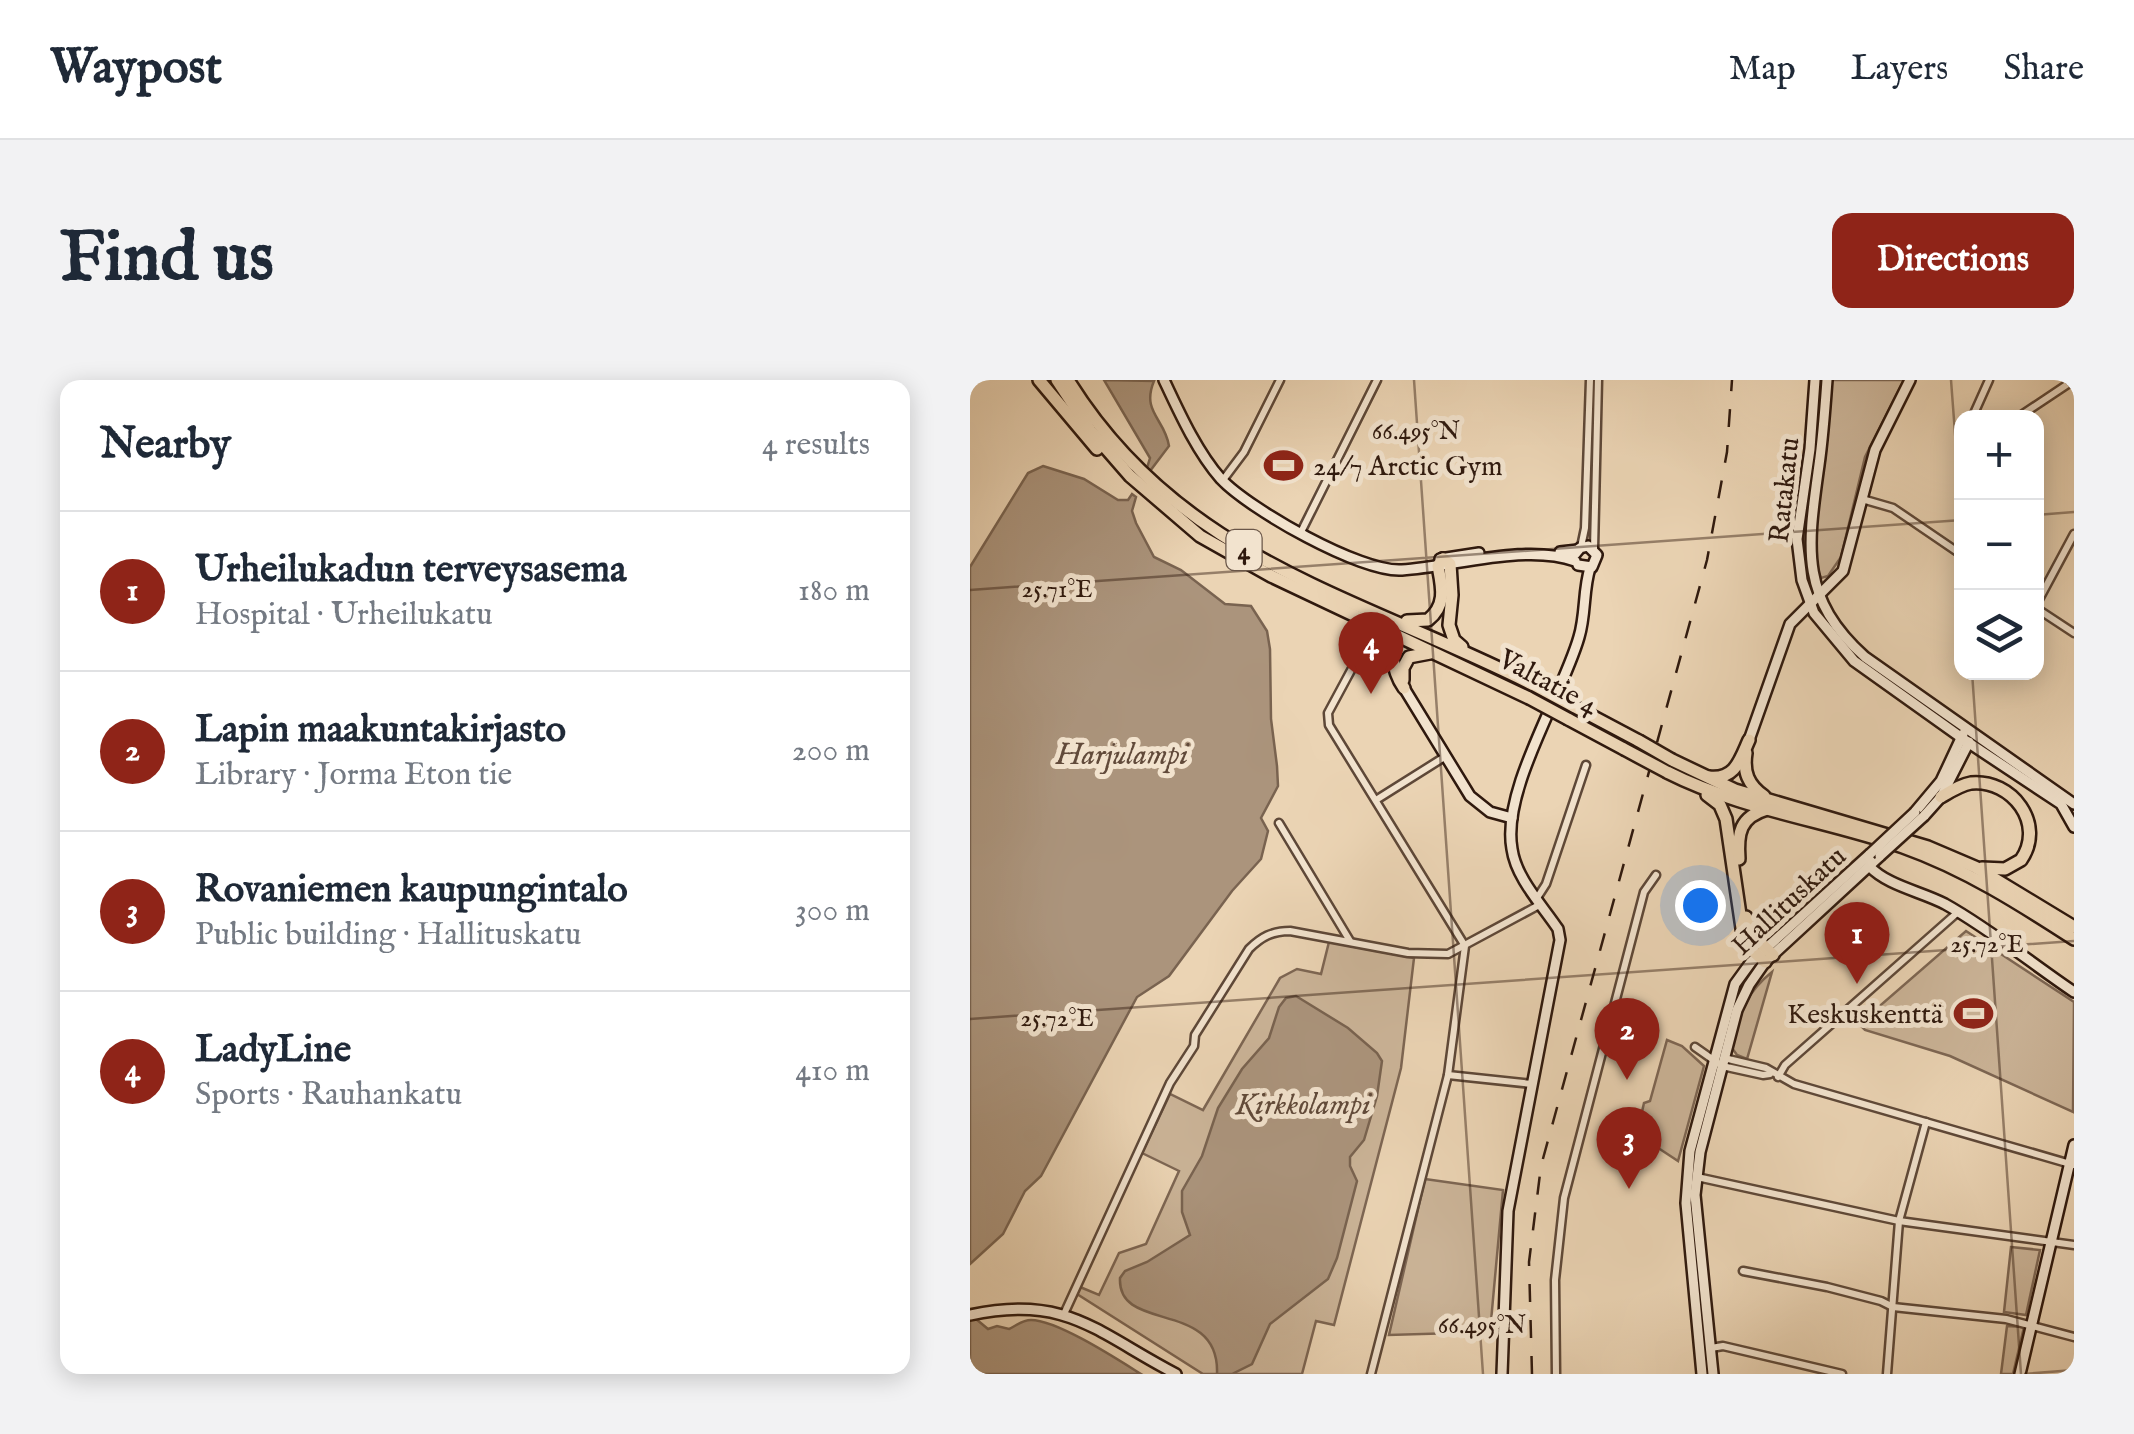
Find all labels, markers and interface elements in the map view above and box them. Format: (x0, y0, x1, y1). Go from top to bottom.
text: Waypost (50, 39, 222, 99)
text: Map (1729, 47, 1796, 92)
text: Layers (1851, 47, 1948, 92)
text: Share (2003, 47, 2084, 92)
button: Directions (1832, 213, 2074, 308)
text: Find us (60, 216, 274, 304)
map controls (1954, 410, 2044, 680)
button: + (1954, 410, 2044, 500)
text: 66.495°N (1372, 416, 1460, 448)
text: Nearby (100, 419, 231, 472)
text: 4 results (762, 425, 870, 466)
street label: Ratakatu (1763, 436, 1808, 545)
sports icon: 24/7 Arctic Gym (1262, 444, 1304, 486)
place label: 24/7 Arctic Gym (1313, 450, 1503, 485)
button: − (1954, 500, 2044, 590)
road number: 4 (1226, 530, 1262, 570)
text: Urheilukadun terveysasema (195, 547, 627, 595)
text: 1 (127, 571, 138, 612)
text: 180 m (798, 571, 870, 612)
text: 25.71°E (1021, 574, 1093, 606)
button: layers (1954, 590, 2044, 680)
text: Hospital · Urheilukatu (195, 595, 493, 636)
pin: 4 (1338, 612, 1404, 694)
street label: Valtatie 4 (1491, 642, 1604, 724)
text: Lapin maakuntakirjasto (195, 707, 566, 755)
text: 2 (125, 731, 140, 772)
text: 200 m (792, 731, 870, 772)
water label: Harjulampi (1055, 737, 1190, 775)
text: Library · Jorma Eton tie (195, 755, 512, 796)
street label: Hallituskatu (1725, 840, 1854, 964)
text: Rovaniemen kaupungintalo (195, 867, 628, 915)
your location (1675, 880, 1726, 931)
text: 3 (127, 891, 138, 932)
text: 300 m (795, 891, 870, 932)
pin: 1 (1824, 902, 1890, 984)
text: Public building · Hallituskatu (195, 915, 581, 956)
text: 25.72°E (1950, 929, 2024, 961)
sports icon: Keskuskenttä (1952, 992, 1994, 1034)
pin: 2 (1594, 998, 1660, 1080)
place label: Keskuskenttä (1787, 998, 1944, 1033)
text: 25.72°E (1020, 1003, 1094, 1035)
text: LadyLine (195, 1027, 351, 1075)
text: 4 (125, 1051, 140, 1092)
text: 410 m (795, 1051, 870, 1092)
text: Sports · Rauhankatu (195, 1075, 462, 1116)
water label: Kirkkolampi (1234, 1087, 1373, 1125)
pin: 3 (1596, 1106, 1662, 1189)
text: 66.495°N (1438, 1310, 1526, 1342)

